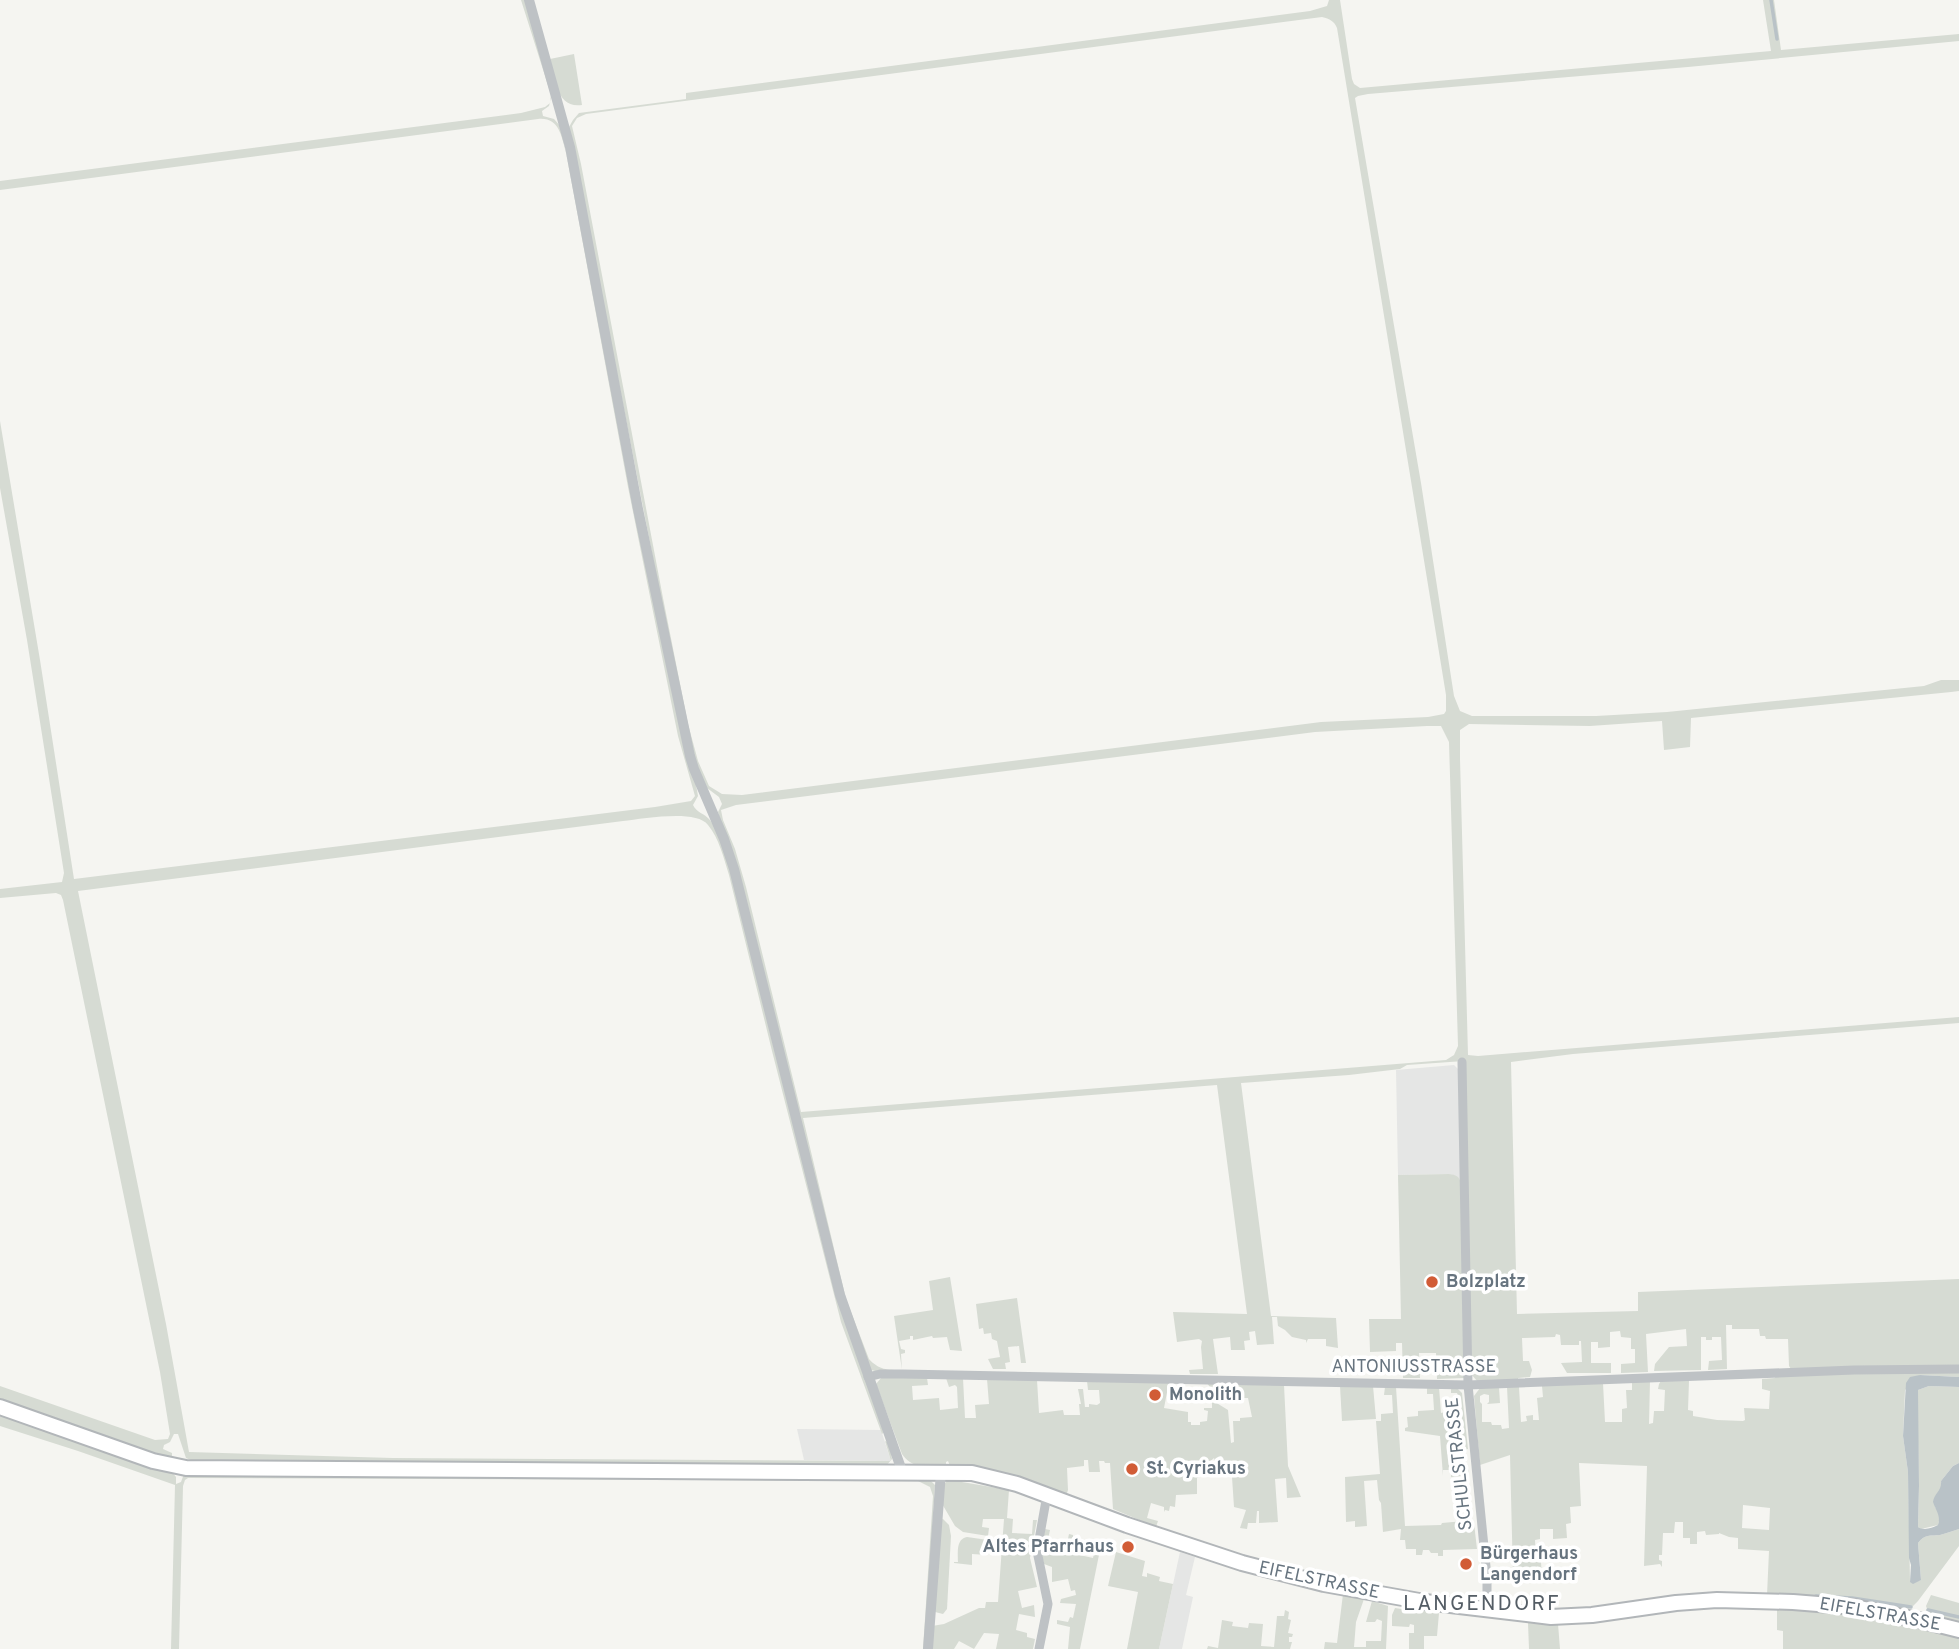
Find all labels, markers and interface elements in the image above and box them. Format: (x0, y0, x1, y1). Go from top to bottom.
place label: Bolzplatz (1446, 1271, 1526, 1294)
marker: Bolzplatz (1424, 1274, 1440, 1290)
street label: ANTONIUSSTRASSE (1332, 1356, 1496, 1379)
place label: Monolith (1169, 1384, 1242, 1407)
marker: Monolith (1147, 1387, 1163, 1403)
street label: SCHULSTRASSE (1442, 1396, 1478, 1532)
place label: St. Cyriakus (1146, 1458, 1246, 1481)
marker: St. Cyriakus (1124, 1461, 1140, 1477)
place label: Altes Pfarrhaus (983, 1536, 1114, 1559)
marker: Altes Pfarrhaus (1120, 1539, 1136, 1555)
place label: Bürgerhaus Langendorf (1480, 1543, 1578, 1587)
marker: Bürgerhaus Langendorf (1458, 1556, 1474, 1572)
street label: EIFELSTRASSE (1256, 1557, 1382, 1605)
district label: LANGENDORF (1403, 1591, 1561, 1618)
street label: EIFELSTRASSE (1817, 1593, 1943, 1637)

